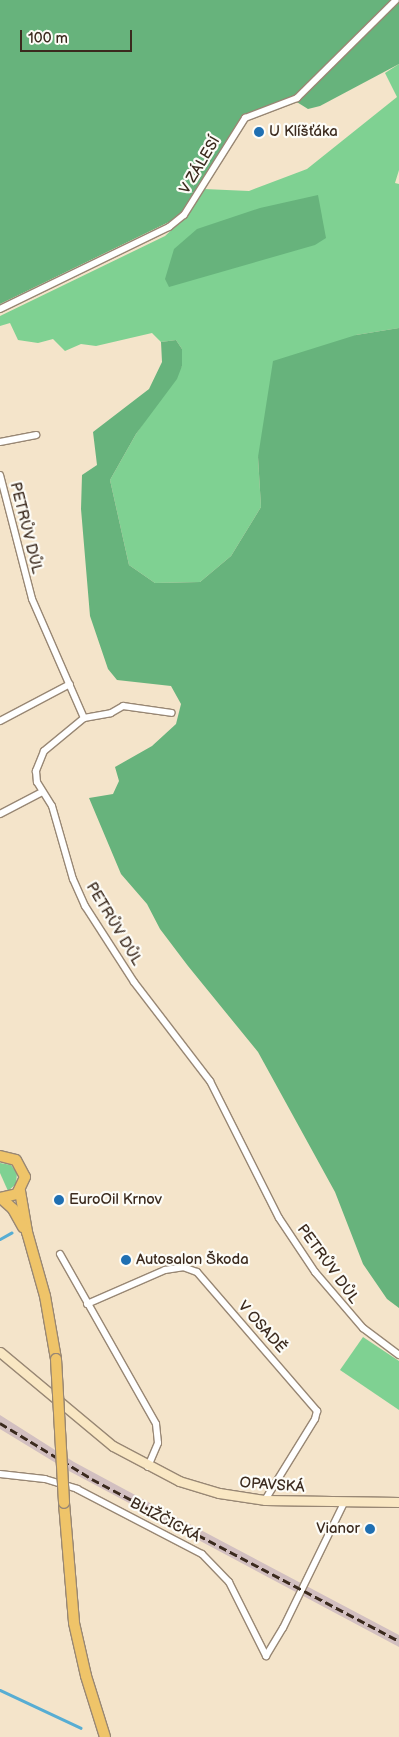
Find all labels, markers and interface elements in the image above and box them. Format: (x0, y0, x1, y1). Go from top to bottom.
scale bar (22, 20, 135, 52)
text: 100 m (28, 29, 68, 48)
place label: U Klíšťáka (269, 123, 338, 141)
marker: U Klíšťáka (253, 126, 265, 138)
street label: V ZÁLESÍ (176, 133, 224, 197)
street label: PETRŮV DŮL (6, 480, 46, 576)
street label: PETRŮV DŮL (82, 879, 146, 969)
place label: EuroOil Krnov (69, 1191, 162, 1209)
marker: EuroOil Krnov (53, 1194, 65, 1206)
street label: PETRŮV DŮL (293, 1221, 363, 1307)
place label: Autosalon Škoda (136, 1251, 249, 1269)
marker: Autosalon Škoda (120, 1254, 132, 1266)
street label: V OSADĚ (234, 1297, 290, 1357)
street label: OPAVSKÁ (239, 1474, 305, 1496)
street label: BLIŽČICKÁ (127, 1494, 203, 1546)
place label: Vianor (316, 1520, 360, 1538)
marker: Vianor (364, 1523, 376, 1535)

